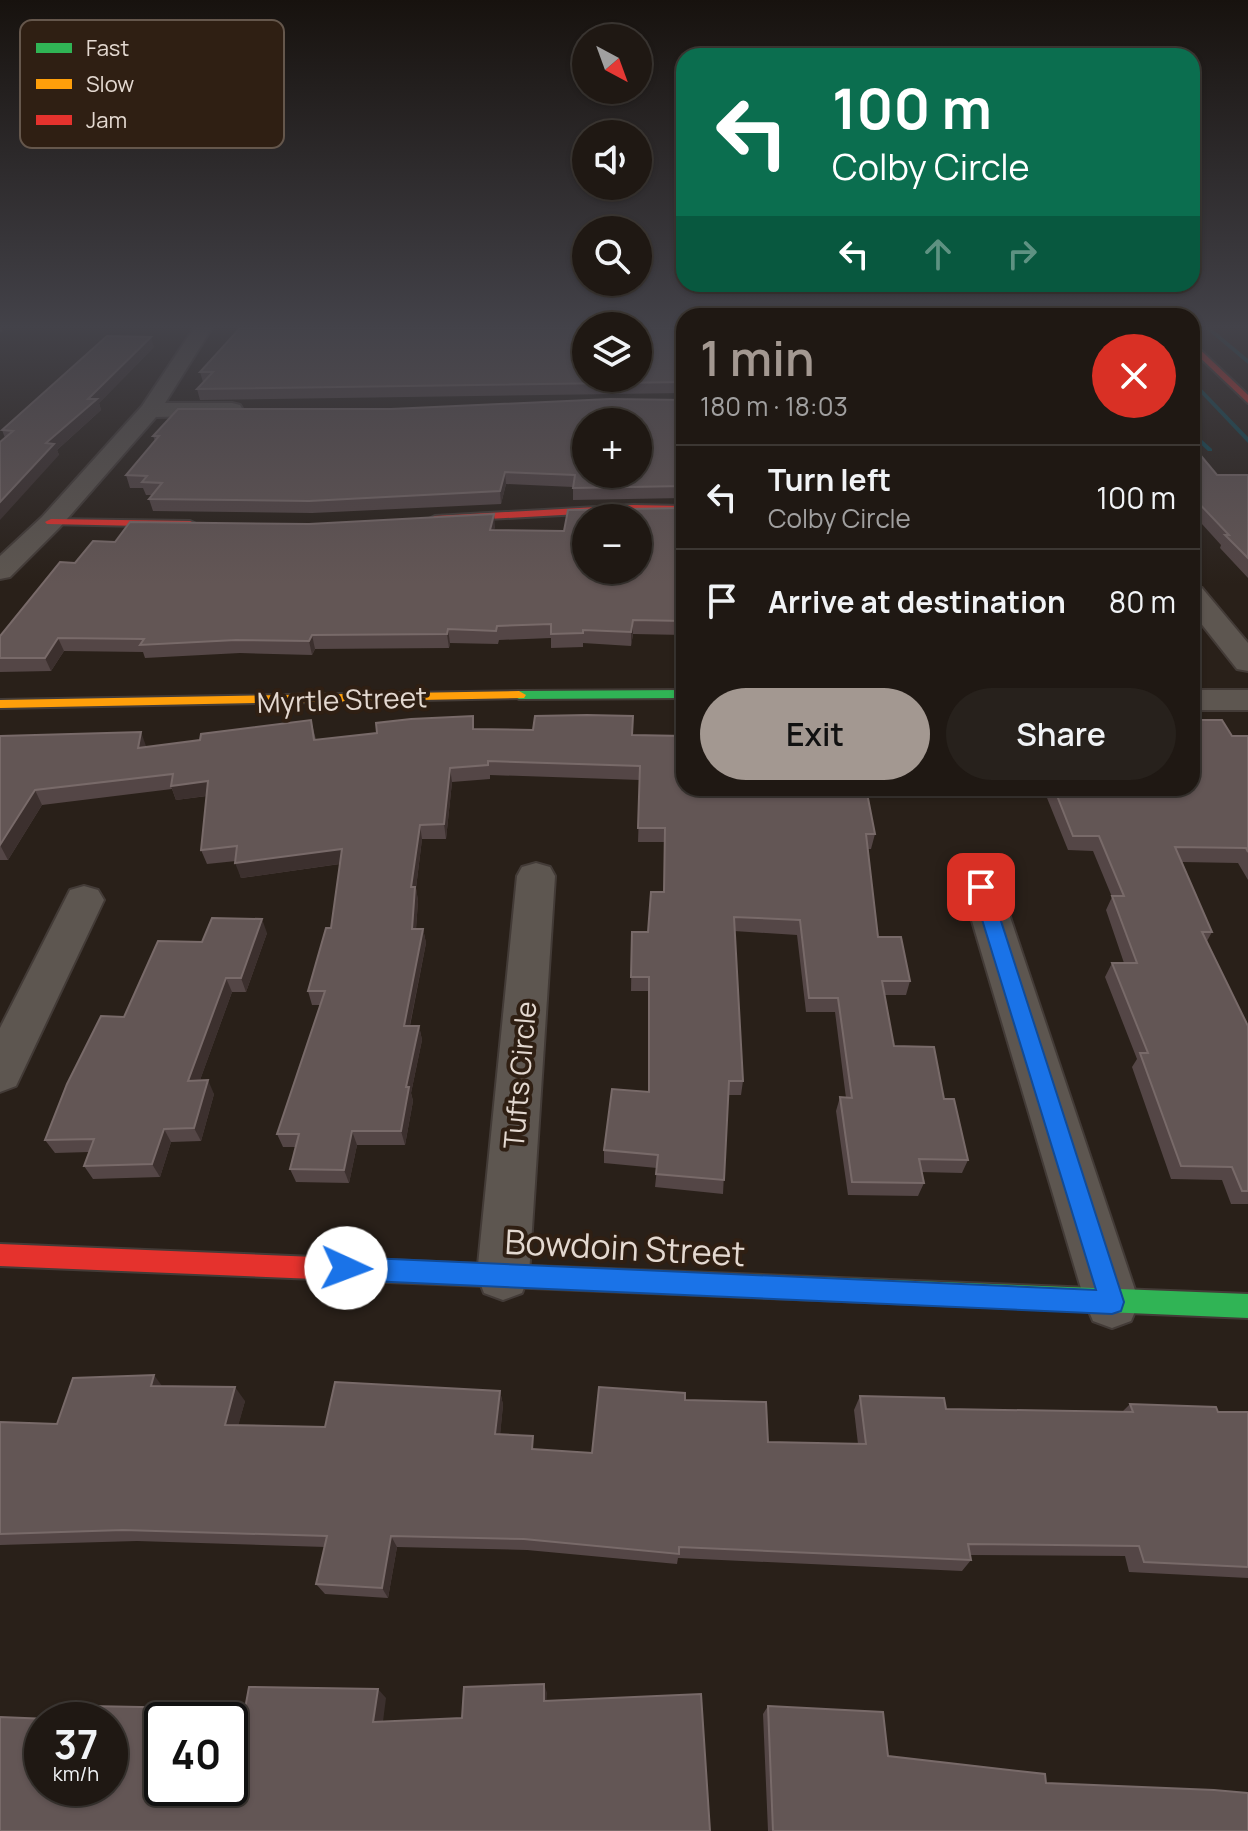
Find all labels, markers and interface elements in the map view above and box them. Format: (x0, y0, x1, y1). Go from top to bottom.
legend (20, 20, 284, 148)
north arrow (572, 24, 652, 104)
map controls (572, 24, 652, 584)
text: Fast (86, 33, 129, 63)
text: Slow (86, 69, 134, 99)
text: 100 m (832, 69, 992, 146)
icon: left (700, 80, 804, 184)
text: Jam (86, 105, 127, 135)
button: sound (572, 120, 652, 200)
text: Colby Circle (832, 142, 1030, 191)
button: search (572, 216, 652, 296)
icon: left (832, 232, 876, 276)
icon: ahead (916, 232, 960, 276)
icon: right (1000, 232, 1044, 276)
button: layers (572, 312, 652, 392)
text: 1 min (700, 325, 814, 390)
button: close (1092, 334, 1176, 418)
text: 180 m · 18:03 (700, 388, 848, 424)
button: + (572, 408, 652, 488)
text: Turn left (768, 459, 891, 500)
icon: left (700, 475, 744, 519)
text: 100 m (1096, 477, 1176, 518)
text: Colby Circle (768, 500, 911, 536)
button: − (572, 504, 652, 584)
icon: arrive (700, 579, 744, 623)
text: Arrive at destination (768, 581, 1066, 622)
text: 80 m (1109, 581, 1176, 622)
street label: Myrtle Street (256, 677, 428, 721)
button: Exit (700, 688, 930, 780)
button: Share (946, 688, 1176, 780)
pin (947, 853, 1015, 921)
icon: arrive (959, 865, 1003, 909)
street label: Tufts Circle (494, 1000, 544, 1150)
street label: Bowdoin Street (504, 1218, 746, 1276)
position arrow (304, 1226, 388, 1310)
speed limit sign: 40 (144, 1702, 248, 1806)
text: 37 (54, 1716, 98, 1771)
text: km/h (53, 1760, 99, 1787)

